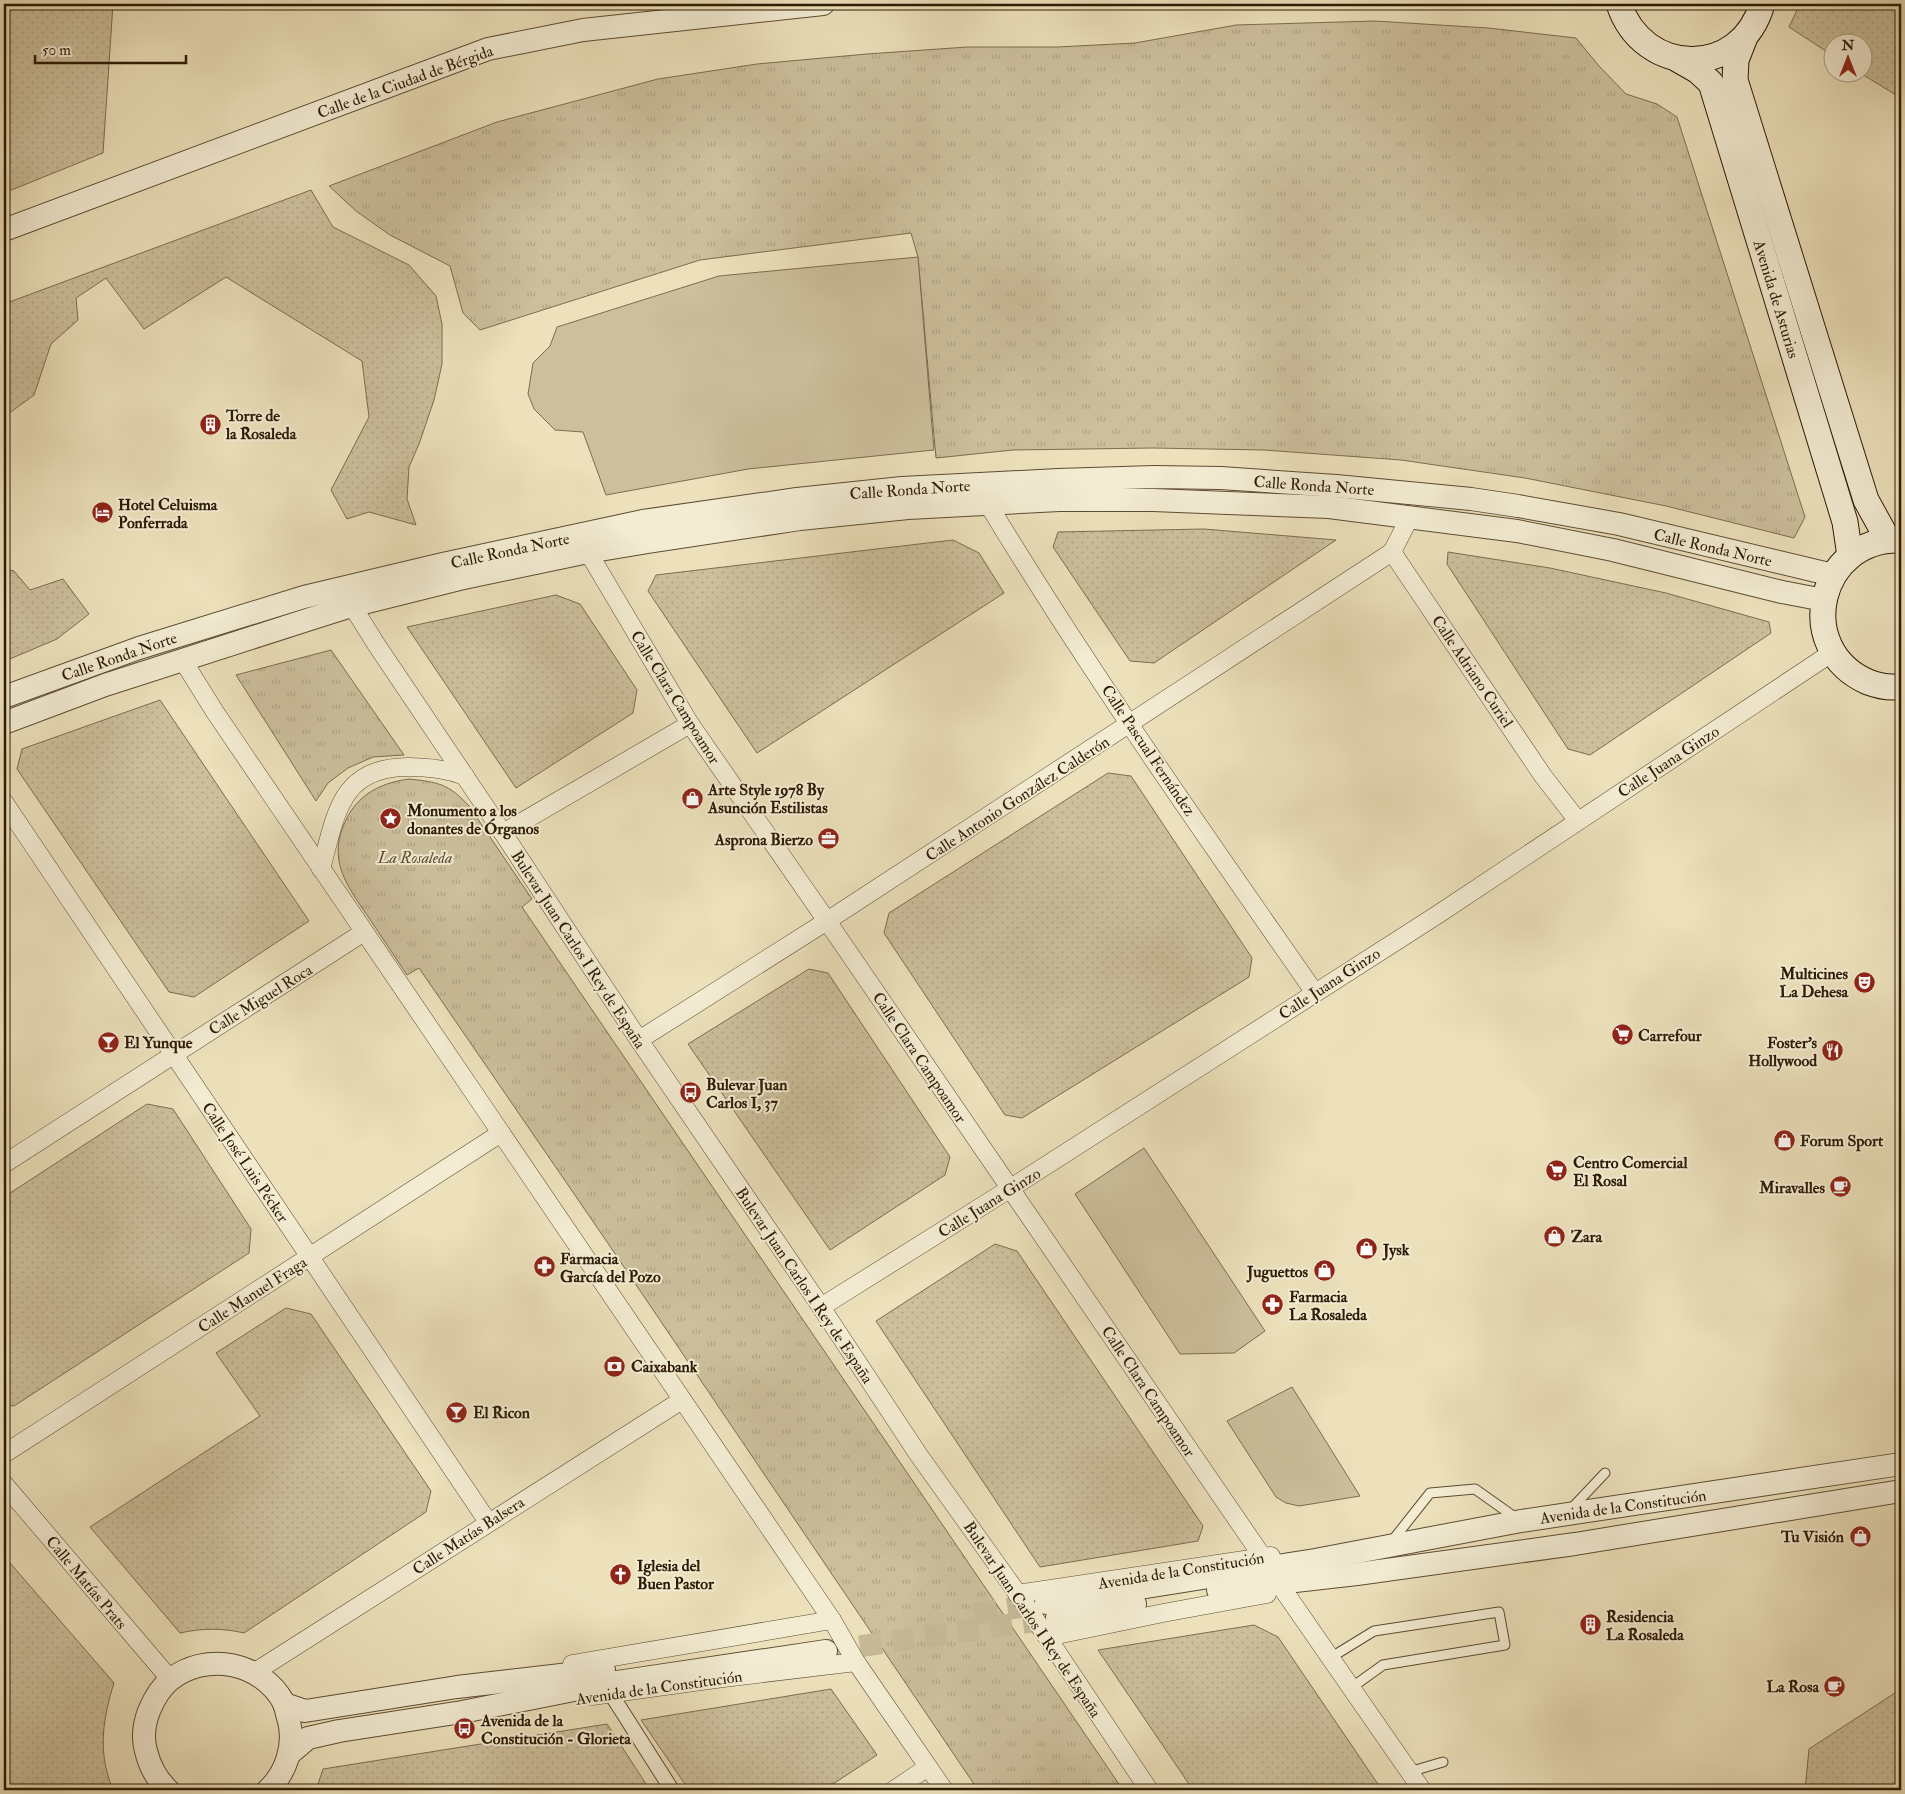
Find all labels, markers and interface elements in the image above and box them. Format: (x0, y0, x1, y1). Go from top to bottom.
scale bar (35, 32, 186, 64)
north arrow (1822, 32, 1872, 82)
text: N (1841, 37, 1855, 54)
text: 50 m (42, 41, 71, 60)
street label: Calle de la Ciudad de Bérgida (315, 41, 496, 123)
street label: Avenida de Asturias (1748, 237, 1804, 361)
place label: Torre de la Rosaleda (225, 406, 297, 444)
building icon: Torre de la Rosaleda (198, 412, 222, 436)
street label: Calle Ronda Norte (1253, 472, 1375, 500)
street label: Calle Ronda Norte (849, 476, 971, 504)
place label: Hotel Celuisma Ponferrada (118, 495, 218, 533)
hotel icon: Hotel Celuisma Ponferrada (90, 501, 114, 525)
street label: Calle Ronda Norte (1652, 525, 1774, 571)
street label: Calle Ronda Norte (449, 529, 572, 573)
street label: Calle Adriano Curiel (1427, 612, 1517, 732)
street label: Calle Clara Campoamor (625, 627, 724, 769)
street label: Calle Ronda Norte (59, 628, 180, 686)
street label: Calle Pascual Fernández (1097, 681, 1200, 820)
street label: Calle Juana Ginzo (1614, 721, 1724, 803)
street label: Calle Antonio González Calderón (922, 732, 1113, 866)
place label: Arte Style 1978 By Asunción Estilistas (707, 780, 828, 818)
shop icon: Arte Style 1978 By Asunción Estilistas (680, 786, 704, 810)
place label: Monumento a los donantes de Órganos (406, 801, 540, 840)
place icon: Monumento a los donantes de Órganos (379, 807, 403, 831)
office icon: Asprona Bierzo (817, 827, 841, 851)
place label: Asprona Bierzo (714, 830, 813, 851)
street label: Bulevar Juan Carlos I Rey de España (506, 847, 650, 1053)
park label: La Rosaleda (377, 848, 452, 868)
street label: Calle Juana Ginzo (1275, 943, 1385, 1025)
street label: Calle Miguel Roca (205, 960, 316, 1040)
place label: Multicines La Dehesa (1779, 964, 1849, 1002)
theatre icon: Multicines La Dehesa (1852, 970, 1876, 994)
street label: Calle Clara Campoamor (867, 988, 970, 1127)
supermarket icon: Carrefour (1610, 1023, 1634, 1047)
place label: Carrefour (1638, 1026, 1703, 1046)
bar icon: El Yunque (96, 1030, 120, 1054)
place label: El Yunque (124, 1033, 193, 1054)
place label: Foster's Hollywood (1748, 1033, 1818, 1072)
restaurant icon: Foster's Hollywood (1821, 1039, 1845, 1063)
place label: Bulevar Juan Carlos I, 37 (706, 1075, 788, 1113)
bus stop icon: Bulevar Juan Carlos I, 37 (678, 1081, 702, 1105)
street label: Calle José Luis Pécker (197, 1099, 293, 1227)
shop icon: Forum Sport (1772, 1128, 1796, 1152)
place label: Forum Sport (1800, 1131, 1884, 1152)
place label: Centro Comercial El Rosal (1573, 1153, 1688, 1191)
supermarket icon: Centro Comercial El Rosal (1545, 1159, 1569, 1183)
street label: Calle Juana Ginzo (935, 1163, 1045, 1243)
cafe icon: Miravalles (1829, 1175, 1853, 1199)
place label: Miravalles (1758, 1178, 1826, 1198)
street label: Bulevar Juan Carlos I Rey de España (730, 1184, 878, 1388)
shop icon: Zara (1543, 1224, 1567, 1248)
place label: Zara (1571, 1227, 1603, 1247)
shop icon: Jysk (1355, 1237, 1379, 1261)
place label: Jysk (1382, 1240, 1410, 1261)
place label: Farmacia García del Pozo (560, 1249, 661, 1287)
street label: Calle Manuel Fraga (194, 1252, 311, 1337)
pharmacy icon: Farmacia García del Pozo (532, 1255, 556, 1279)
shop icon: Juguettos (1312, 1259, 1336, 1283)
place label: Juguettos (1246, 1262, 1309, 1283)
place label: Farmacia La Rosaleda (1289, 1287, 1367, 1325)
pharmacy icon: Farmacia La Rosaleda (1261, 1293, 1285, 1317)
street label: Calle Clara Campoamor (1096, 1322, 1199, 1461)
bank icon: Caixabank (603, 1354, 627, 1378)
place label: Caixabank (631, 1357, 698, 1377)
bar icon: El Ricon (445, 1400, 469, 1424)
place label: El Ricon (473, 1403, 531, 1423)
street label: Avenida de la Constitución (1538, 1485, 1708, 1529)
street label: Calle Matías Balsera (409, 1492, 528, 1579)
street label: Bulevar Juan Carlos I Rey de España (958, 1518, 1106, 1722)
shop icon: Tu Visión (1848, 1524, 1872, 1548)
place label: Tu Visión (1780, 1527, 1845, 1547)
street label: Calle Matías Prats (41, 1532, 131, 1633)
street label: Avenida de la Constitución (1096, 1548, 1266, 1594)
place label: Iglesia del Buen Pastor (637, 1556, 715, 1594)
church icon: Iglesia del Buen Pastor (609, 1562, 633, 1586)
place label: Residencia La Rosaleda (1606, 1607, 1684, 1645)
building icon: Residencia La Rosaleda (1578, 1613, 1602, 1637)
street label: Avenida de la Constitución (574, 1666, 744, 1710)
cafe icon: La Rosa (1823, 1674, 1847, 1698)
place label: La Rosa (1766, 1677, 1819, 1697)
place label: Avenida de la Constitución - Glorieta (480, 1711, 631, 1749)
bus stop icon: Avenida de la Constitución - Glorieta (453, 1717, 477, 1741)

